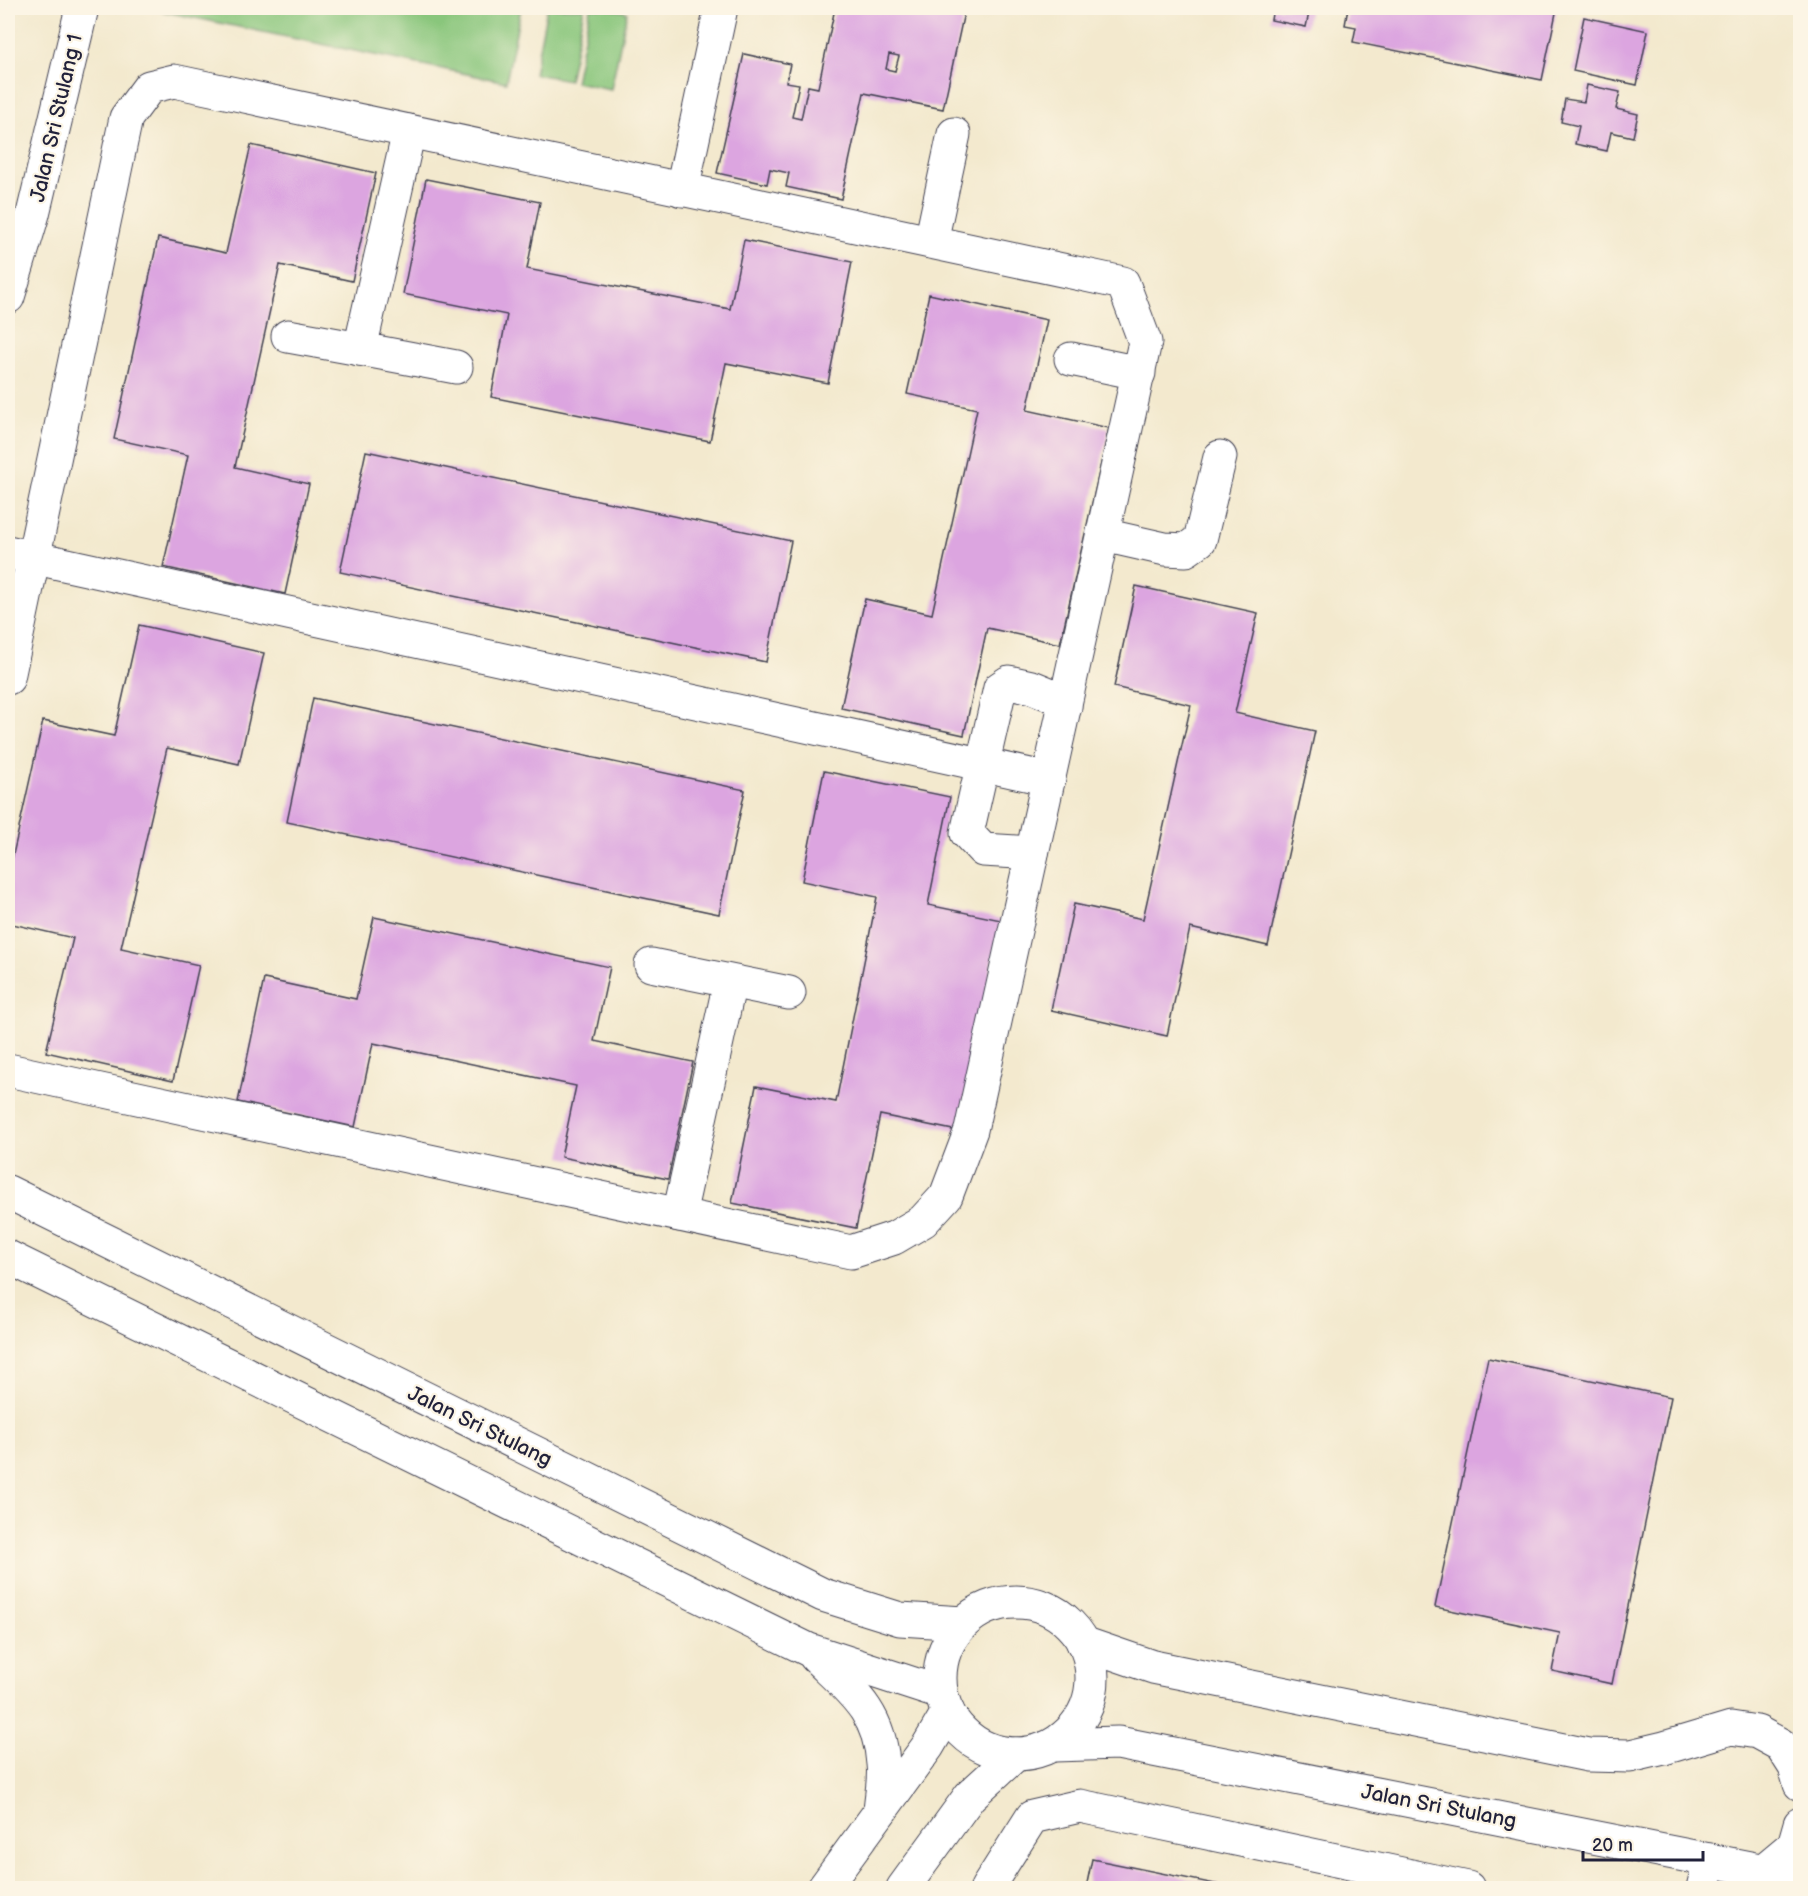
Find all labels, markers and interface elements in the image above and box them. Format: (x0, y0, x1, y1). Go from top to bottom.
street label: Jalan Sri Stulang 1 (25, 32, 88, 204)
street label: Jalan Sri Stulang (404, 1381, 556, 1472)
street label: Jalan Sri Stulang (1359, 1779, 1519, 1834)
scale bar (1583, 1824, 1703, 1862)
text: 20 m (1592, 1835, 1633, 1856)

